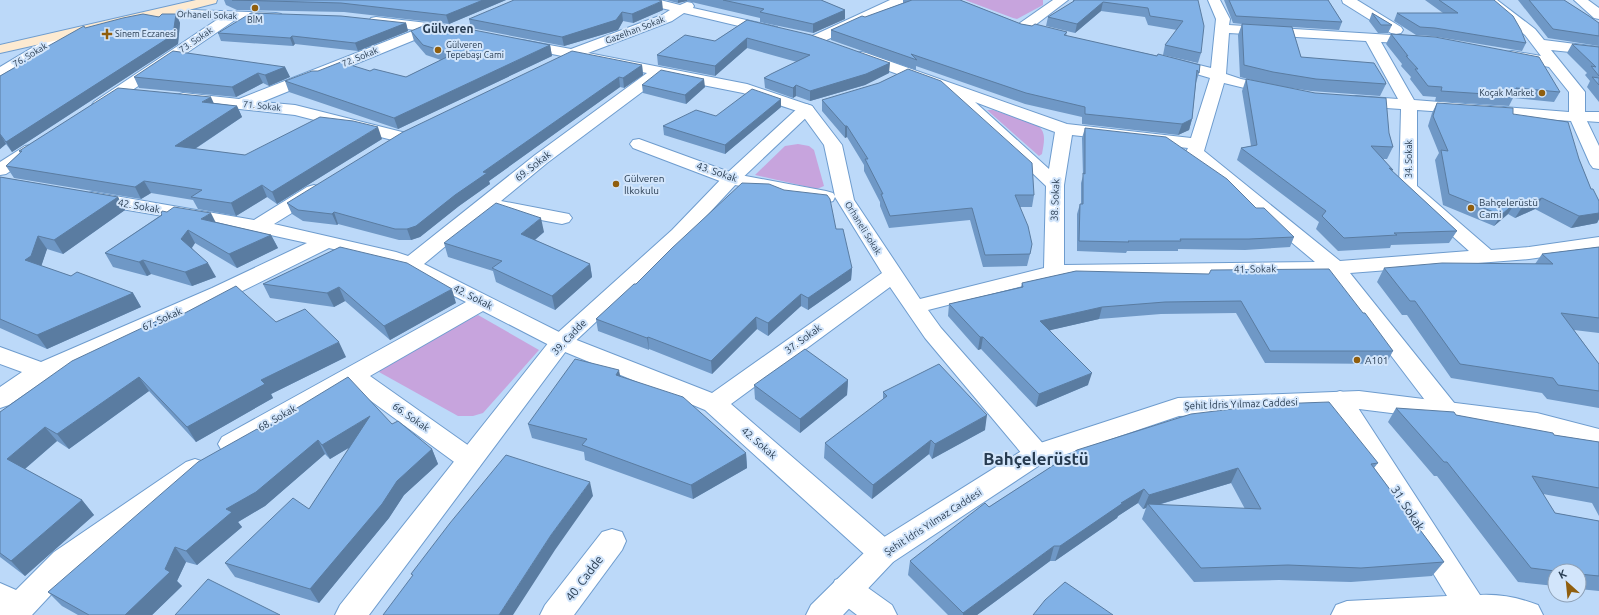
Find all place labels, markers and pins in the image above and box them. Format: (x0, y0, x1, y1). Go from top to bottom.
marker: BİM (250, 3, 260, 13)
place label: BİM (247, 15, 263, 25)
marker: Sinem Eczanesi (102, 29, 112, 39)
place label: Sinem Eczanesi (115, 29, 176, 39)
place label: Gülveren Tepebaşı Cami (446, 40, 504, 60)
marker: Gülveren Tepebaşı Cami (433, 45, 443, 55)
place label: Koçak Market (1479, 88, 1534, 98)
marker: Koçak Market (1537, 88, 1547, 98)
place label: Gülveren İlkokulu (624, 173, 664, 196)
marker: Gülveren İlkokulu (611, 179, 621, 189)
place label: Bahçelerüstü Cami (1479, 197, 1538, 220)
marker: Bahçelerüstü Cami (1466, 203, 1476, 213)
marker: A101 (1352, 355, 1362, 365)
place label: A101 (1365, 355, 1388, 366)

